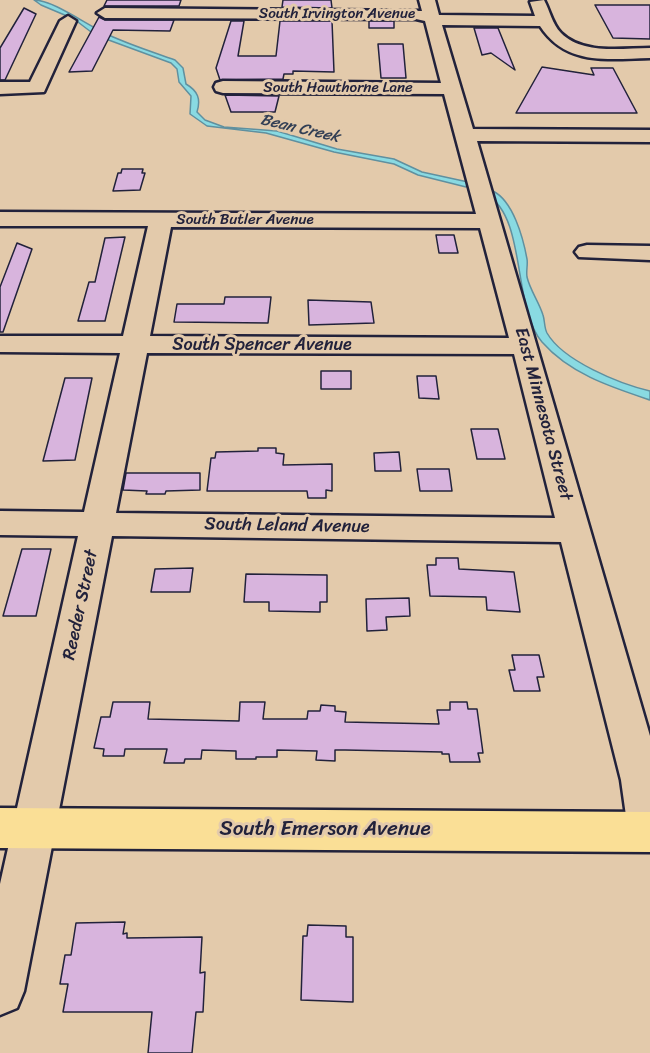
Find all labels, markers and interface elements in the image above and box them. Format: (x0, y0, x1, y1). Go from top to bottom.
street label: South Irvington Avenue (259, 5, 415, 23)
street label: South Hawthorne Lane (263, 79, 413, 97)
water label: Bean Creek (259, 111, 341, 147)
street label: South Butler Avenue (176, 211, 314, 229)
street label: East Minnesota Street (509, 325, 577, 503)
street label: South Spencer Avenue (172, 334, 352, 356)
street label: South Leland Avenue (204, 514, 370, 538)
street label: Reeder Street (59, 548, 103, 662)
street label: South Emerson Avenue (219, 817, 431, 843)

